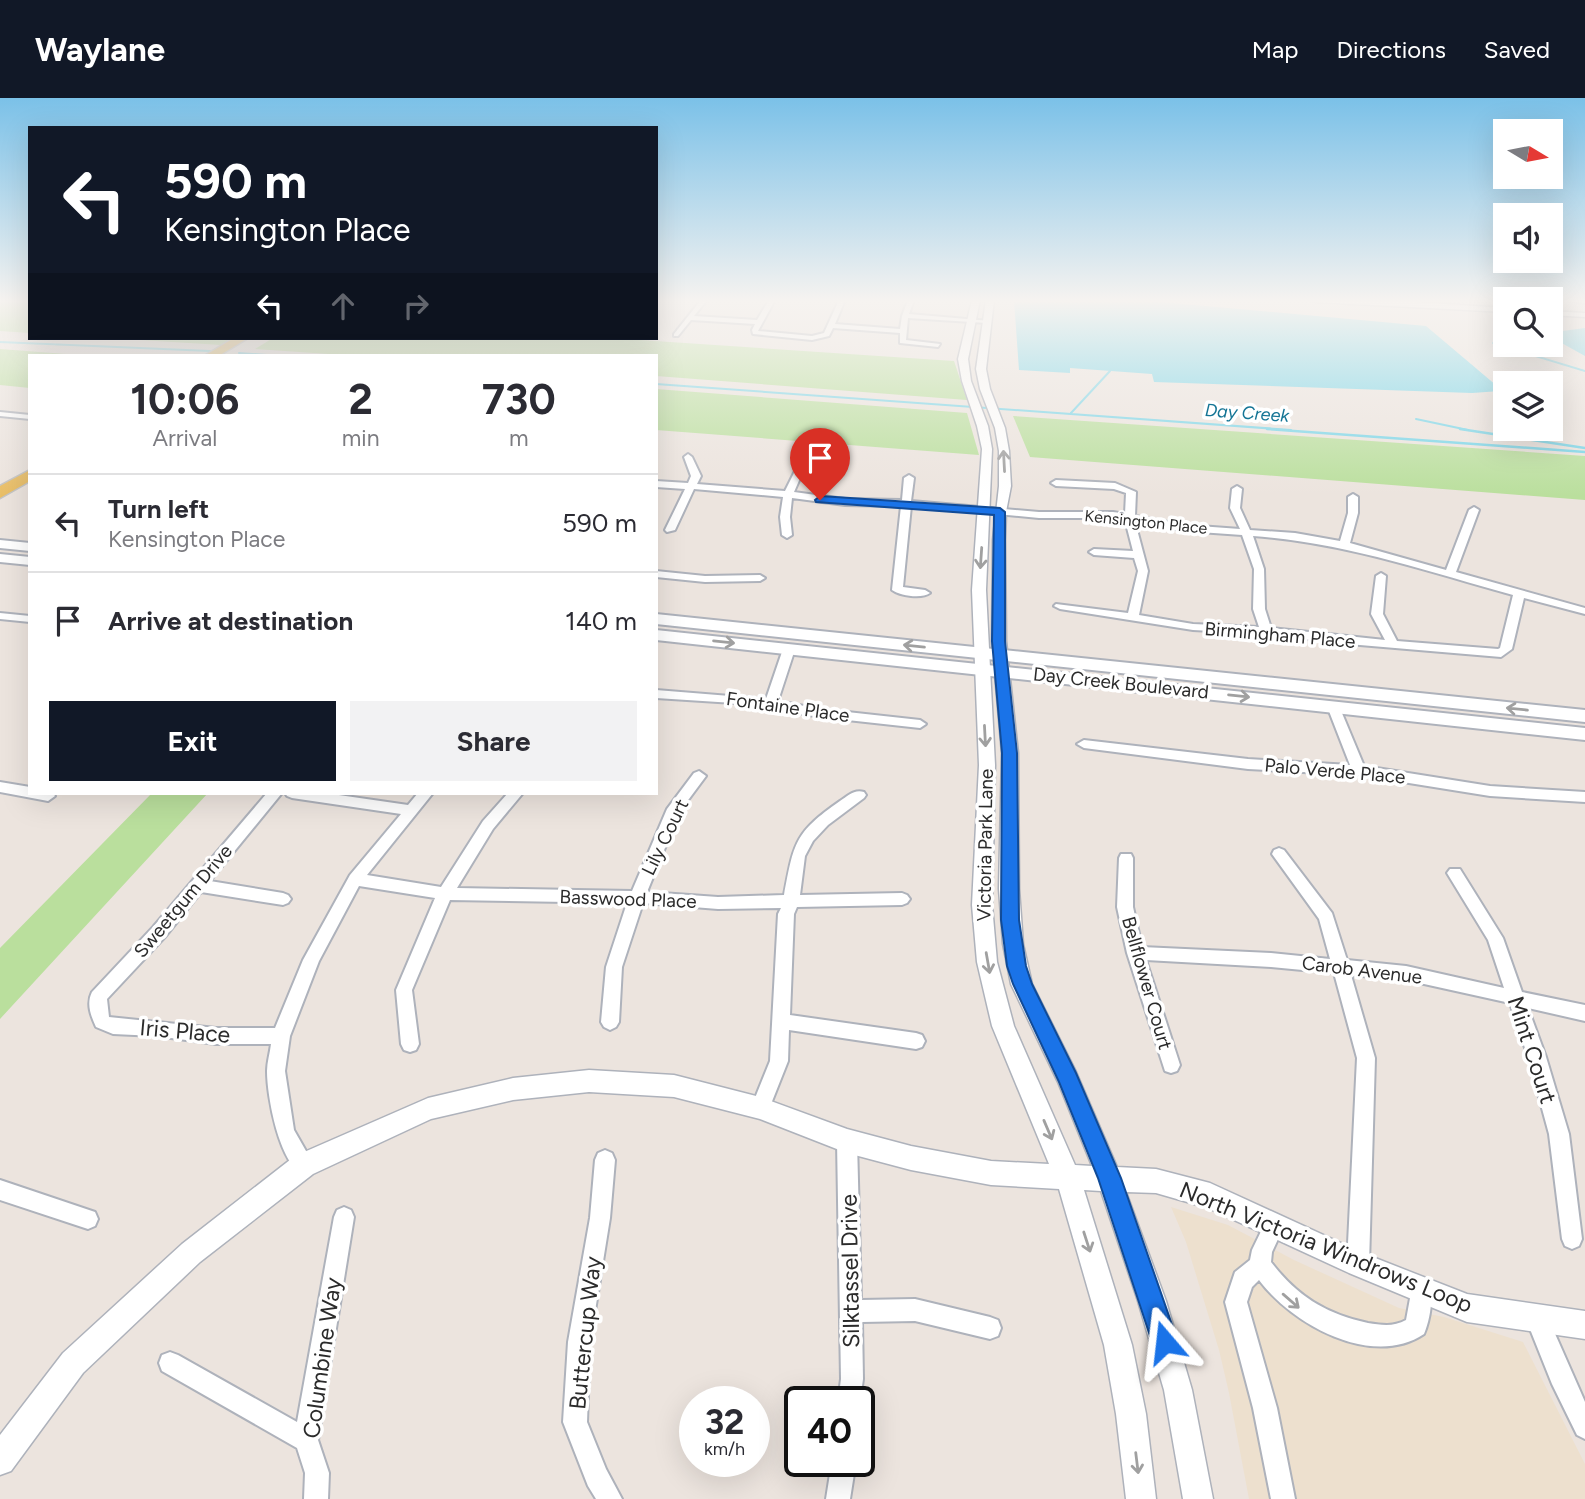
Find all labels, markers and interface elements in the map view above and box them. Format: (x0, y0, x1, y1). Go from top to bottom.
text: Waylane (35, 30, 165, 69)
text: Map (1252, 35, 1298, 64)
text: Directions (1336, 35, 1446, 64)
text: Saved (1484, 35, 1550, 64)
north arrow (1493, 119, 1563, 189)
map controls (1493, 119, 1563, 441)
text: 590 m (164, 151, 307, 210)
icon: left (49, 154, 140, 245)
button: sound (1493, 203, 1563, 273)
text: Kensington Place (164, 211, 411, 249)
icon: left (251, 287, 289, 325)
icon: ahead (324, 287, 362, 325)
icon: right (397, 287, 435, 325)
button: search (1493, 287, 1563, 357)
button: layers (1493, 371, 1563, 441)
text: 10:06 (130, 374, 239, 425)
text: 2 (348, 374, 373, 425)
text: 730 (482, 374, 556, 425)
water label: Day Creek (1204, 399, 1291, 427)
text: Arrival (152, 424, 217, 452)
text: min (342, 424, 379, 452)
text: m (509, 424, 529, 452)
pin (790, 428, 850, 500)
icon: arrive (801, 439, 839, 477)
one-way arrow (998, 450, 1011, 473)
text: Turn left (108, 493, 209, 525)
icon: left (49, 504, 87, 542)
street label: Kensington Place (1084, 506, 1209, 538)
text: 590 m (562, 507, 637, 539)
text: Kensington Place (108, 525, 285, 553)
one-way arrow (974, 547, 987, 569)
icon: arrive (49, 602, 87, 640)
text: Arrive at destination (108, 605, 353, 637)
text: 140 m (565, 605, 637, 637)
street label: Birmingham Place (1204, 617, 1356, 653)
one-way arrow (712, 636, 735, 649)
one-way arrow (903, 639, 926, 652)
street label: Day Creek Boulevard (1032, 662, 1210, 704)
street label: Fontaine Place (725, 687, 851, 727)
one-way arrow (1228, 690, 1250, 703)
button: Exit (49, 701, 336, 781)
button: Share (350, 701, 637, 781)
one-way arrow (1506, 703, 1529, 716)
one-way arrow (979, 724, 992, 747)
street label: Palo Verde Place (1264, 753, 1406, 789)
street label: Victoria Park Lane (972, 769, 998, 921)
street label: Lily Court (637, 795, 693, 879)
street label: Sweetgum Drive (129, 840, 237, 962)
street label: Basswood Place (559, 885, 697, 913)
street label: Bellflower Court (1117, 914, 1177, 1052)
one-way arrow (982, 951, 995, 974)
street label: Carob Avenue (1301, 951, 1423, 989)
street label: Mint Court (1501, 993, 1563, 1107)
street label: Iris Place (139, 1013, 231, 1049)
one-way arrow (1042, 1119, 1055, 1140)
street label: North Victoria Windrows Loop (1175, 1175, 1477, 1319)
street label: Silktassel Drive (835, 1194, 865, 1348)
one-way arrow (1082, 1230, 1095, 1252)
street label: Buttercup Way (563, 1255, 607, 1411)
street label: Columbine Way (297, 1276, 347, 1440)
one-way arrow (1282, 1293, 1300, 1309)
position arrow (1128, 1305, 1202, 1379)
speed limit sign: 40 (784, 1386, 875, 1477)
text: 32 (705, 1401, 744, 1443)
text: km/h (704, 1438, 745, 1460)
one-way arrow (1130, 1451, 1143, 1474)

